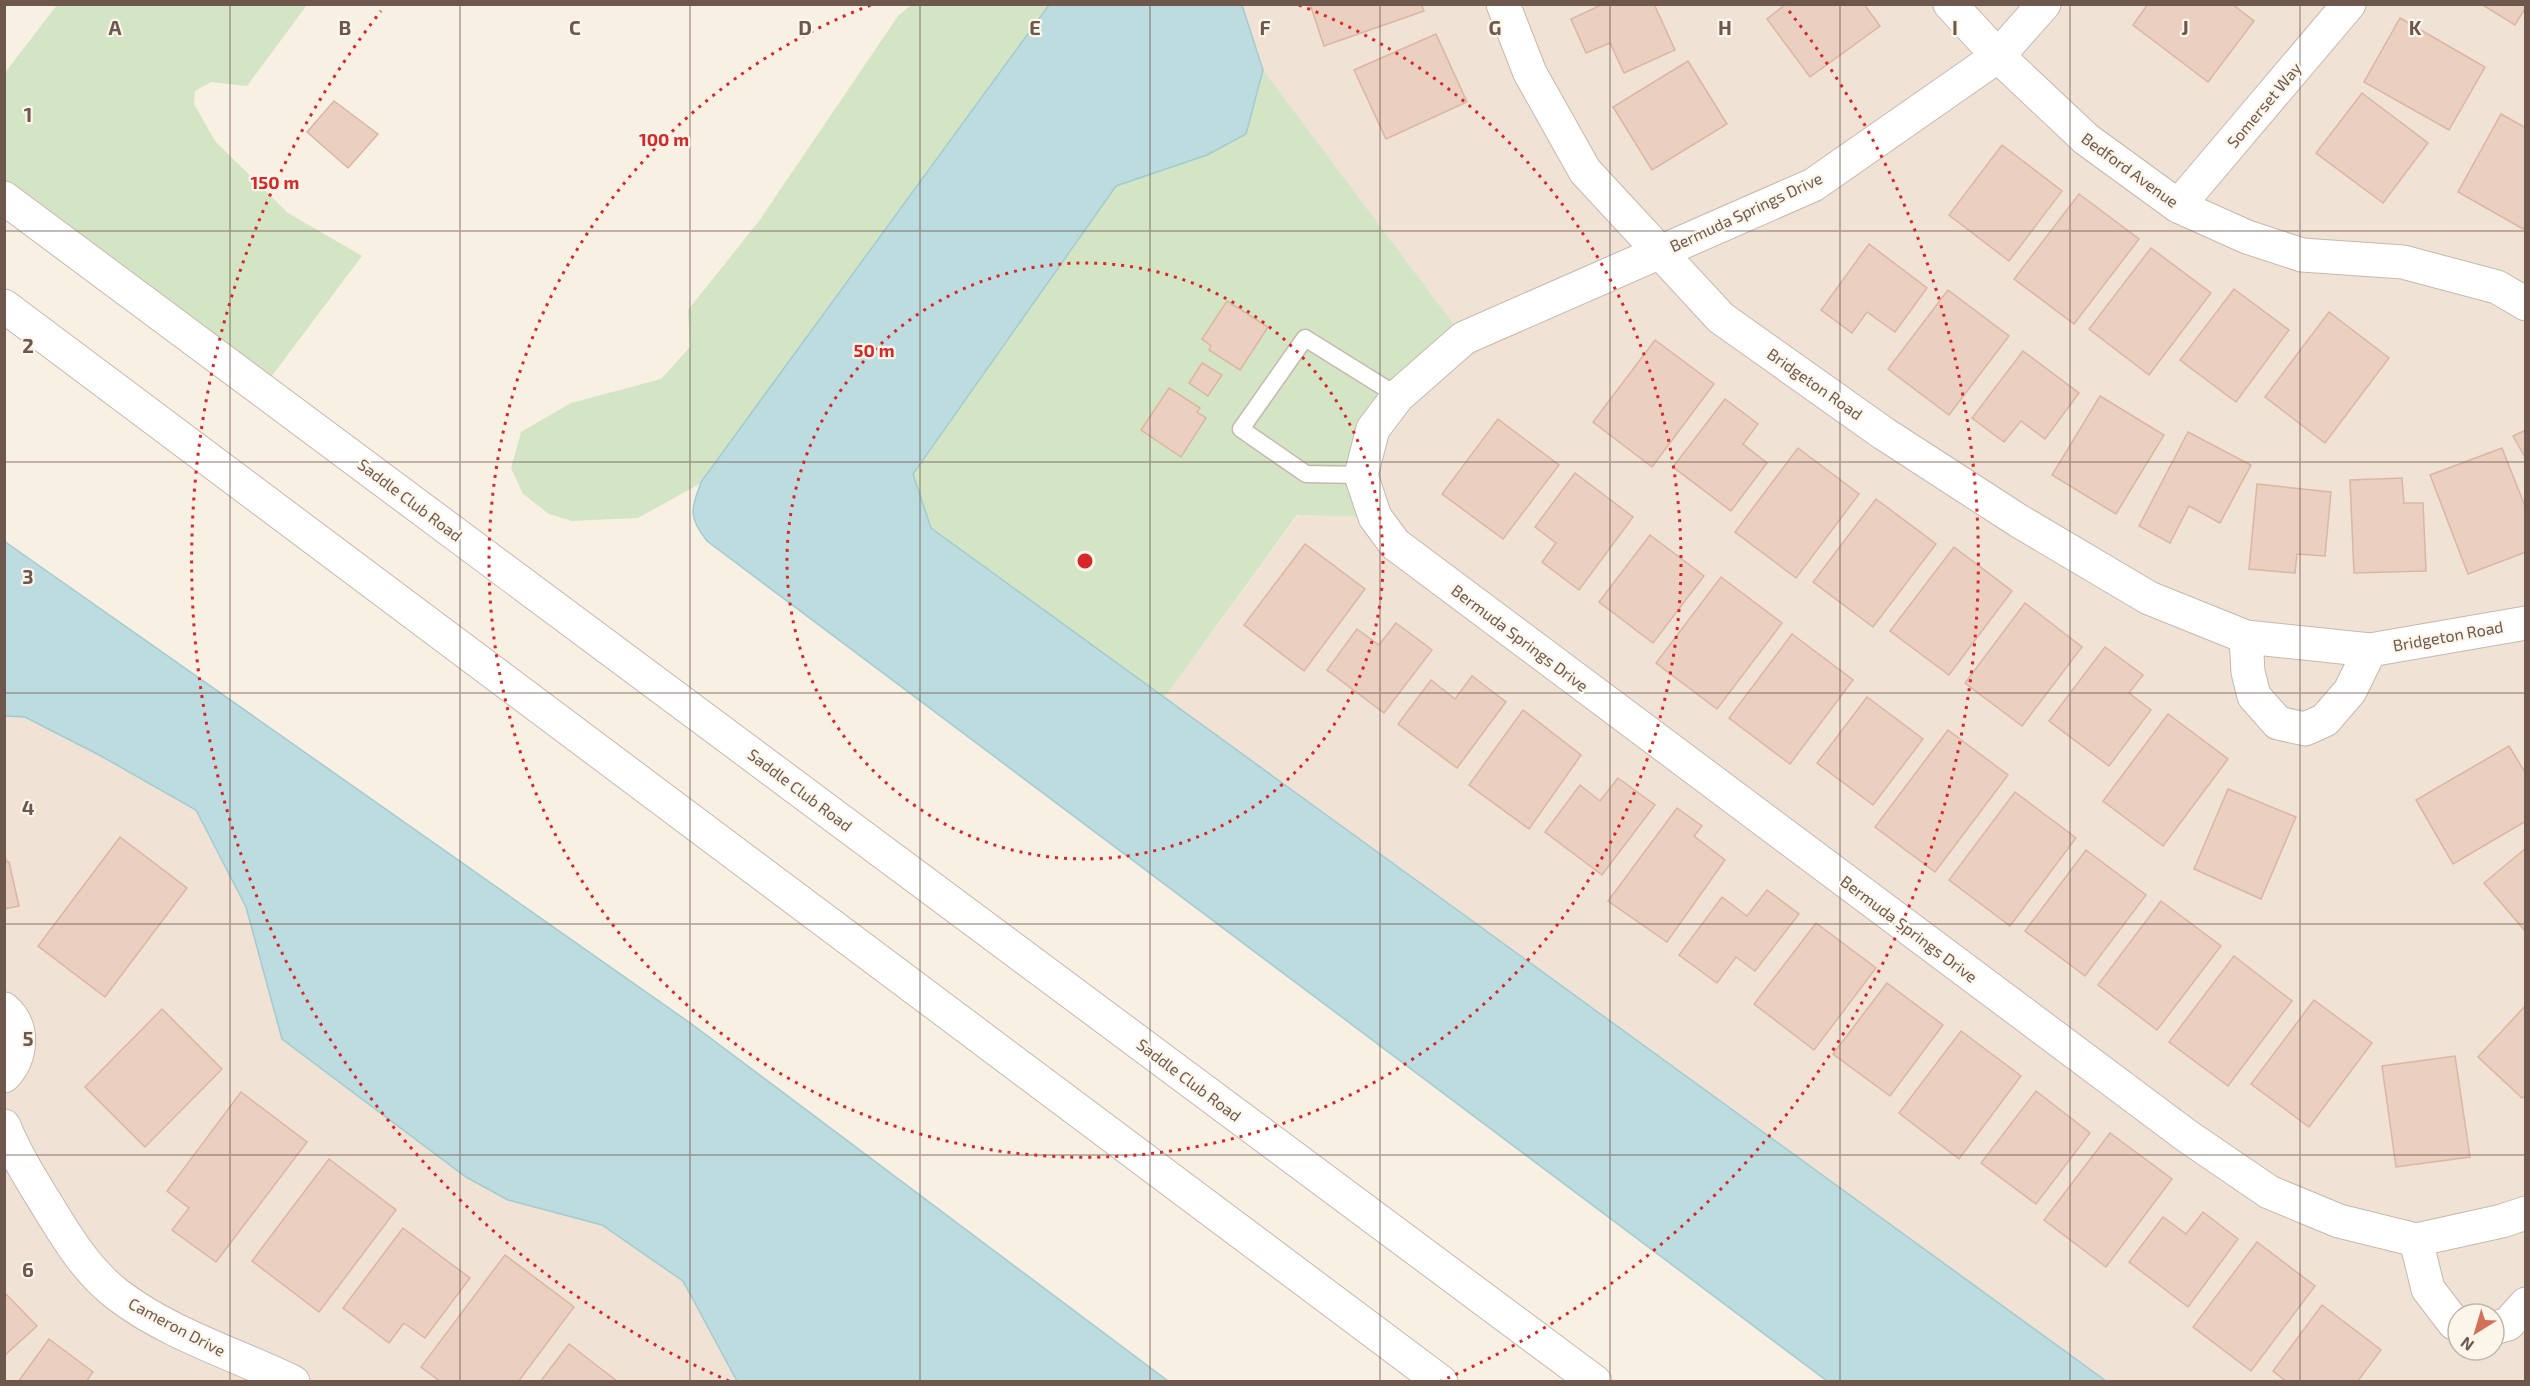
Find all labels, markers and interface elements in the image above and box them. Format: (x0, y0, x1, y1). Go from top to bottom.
text: A (108, 15, 122, 39)
text: B (339, 15, 351, 39)
text: C (569, 15, 581, 39)
text: D (798, 15, 812, 39)
text: E (1029, 15, 1041, 39)
text: F (1259, 15, 1271, 39)
text: G (1489, 15, 1501, 39)
text: H (1718, 15, 1732, 39)
text: I (1952, 15, 1958, 39)
text: J (2181, 15, 2189, 39)
text: K (2409, 15, 2422, 39)
street label: Somerset Way (2222, 58, 2305, 151)
text: 1 (24, 102, 32, 126)
text: 100 m (639, 128, 689, 150)
street label: Bedford Avenue (2078, 128, 2182, 211)
street label: Bermuda Springs Drive (1666, 168, 1825, 255)
text: 150 m (251, 171, 299, 193)
text: 2 (22, 333, 34, 357)
text: 50 m (853, 339, 895, 361)
street label: Bridgeton Road (1764, 344, 1867, 423)
street label: Saddle Club Road (354, 454, 466, 545)
centre of rings (1075, 551, 1095, 571)
text: 3 (22, 564, 34, 588)
street label: Bermuda Springs Drive (1448, 580, 1592, 695)
street label: Bridgeton Road (2391, 616, 2505, 655)
street label: Saddle Club Road (744, 744, 856, 835)
text: 4 (22, 795, 35, 819)
street label: Bermuda Springs Drive (1837, 871, 1981, 986)
text: 5 (22, 1026, 34, 1050)
street label: Saddle Club Road (1133, 1034, 1245, 1125)
text: 6 (22, 1257, 34, 1281)
street label: Cameron Drive (126, 1293, 229, 1360)
north arrow (2446, 1302, 2506, 1362)
text: N (2456, 1333, 2477, 1355)

